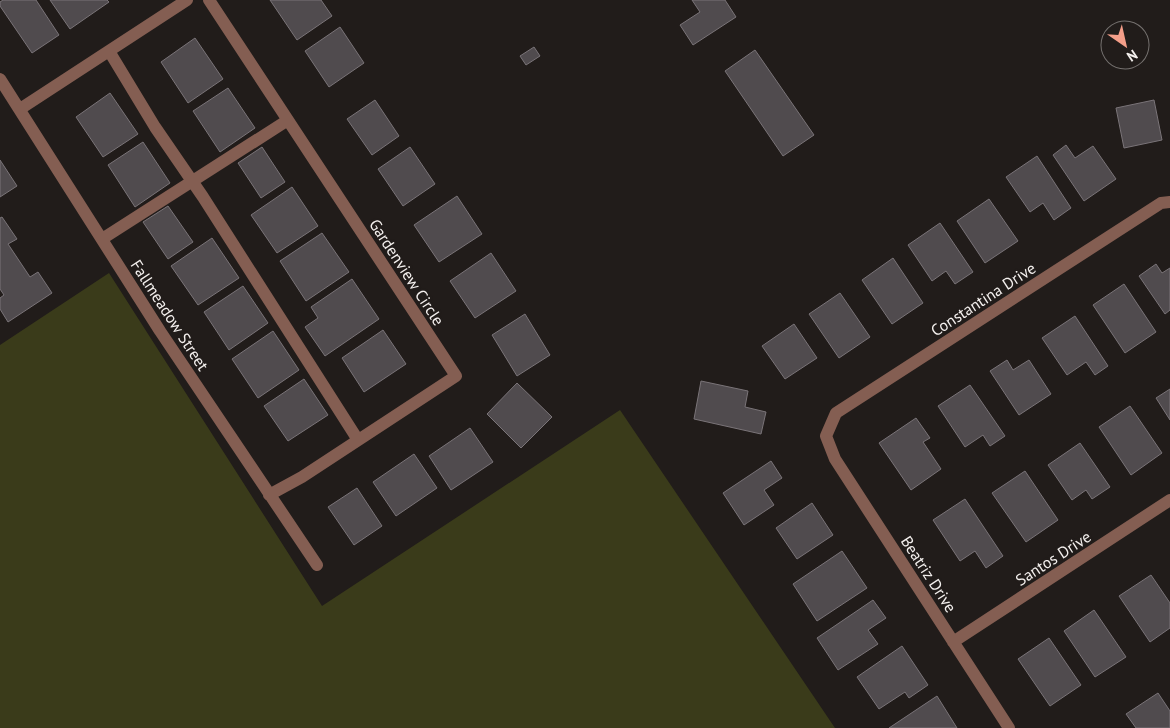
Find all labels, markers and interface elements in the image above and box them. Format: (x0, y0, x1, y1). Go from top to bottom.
north arrow (1100, 20, 1150, 70)
text: N (1123, 46, 1141, 66)
street label: Gardenview Circle (365, 215, 449, 329)
street label: Fallmeadow Street (127, 256, 214, 375)
street label: Constantina Drive (927, 258, 1039, 340)
street label: Santos Drive (1012, 526, 1094, 590)
street label: Beatriz Drive (897, 532, 961, 616)

